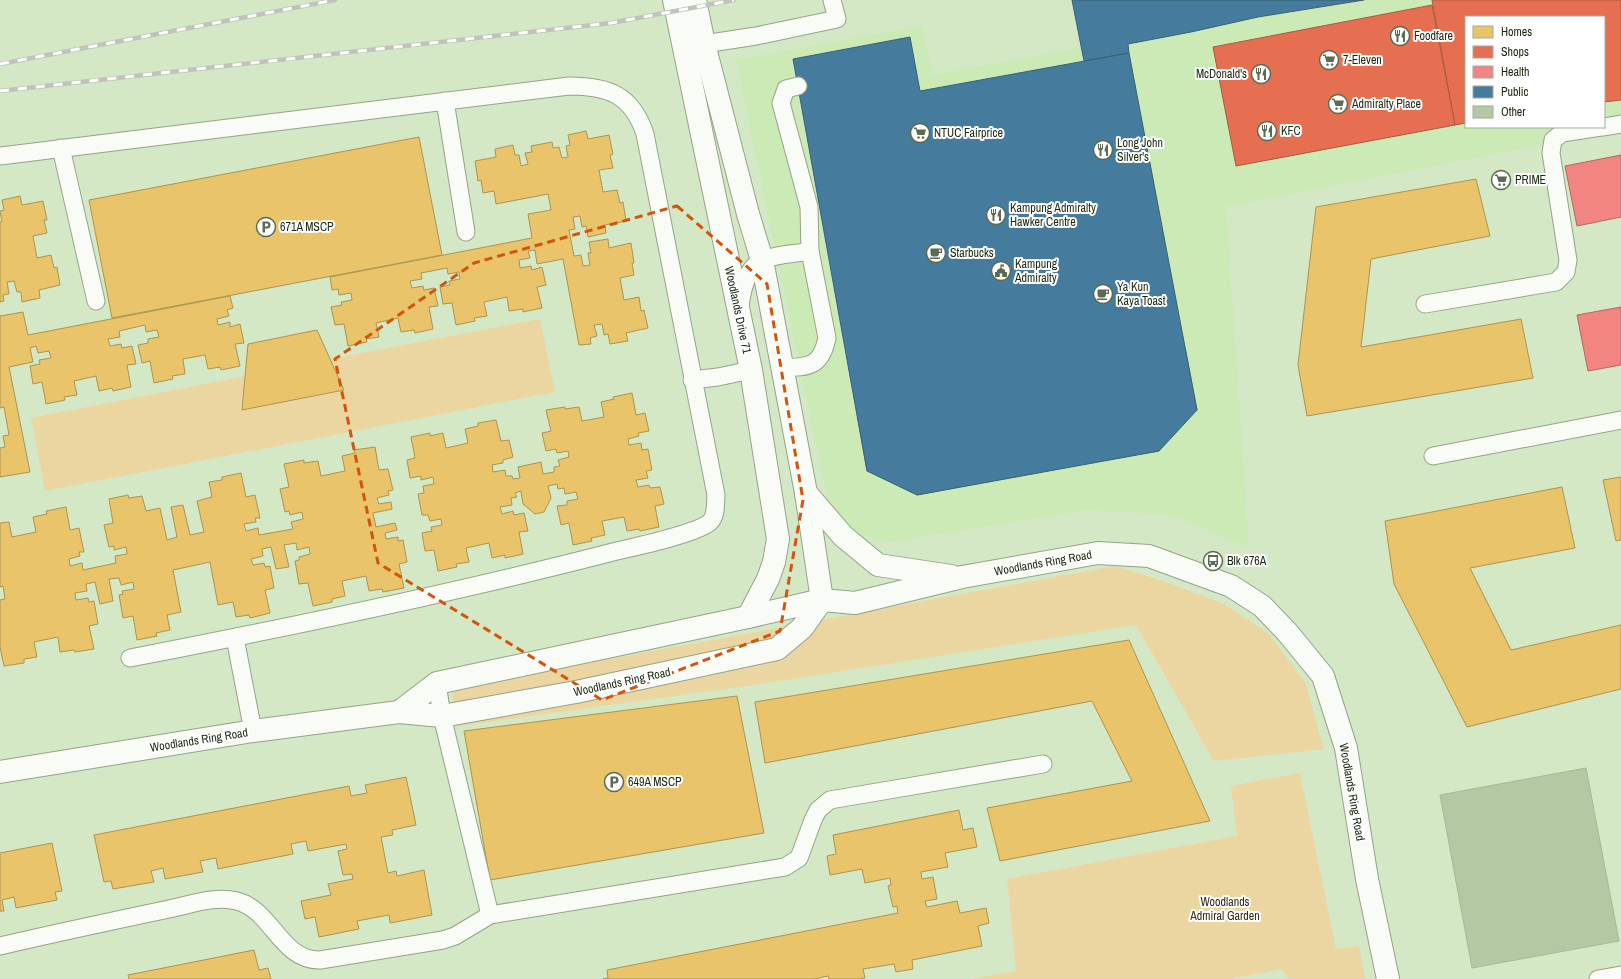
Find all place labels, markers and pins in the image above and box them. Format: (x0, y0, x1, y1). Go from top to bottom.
restaurant icon: Foodfare (1389, 25, 1411, 47)
place label: Foodfare (1414, 28, 1453, 44)
supermarket icon: 7-Eleven (1318, 49, 1340, 71)
place label: 7-Eleven (1343, 52, 1382, 68)
restaurant icon: McDonald's (1250, 63, 1272, 85)
place label: McDonald's (1196, 66, 1247, 82)
supermarket icon: Admiralty Place (1327, 93, 1349, 115)
place label: Admiralty Place (1351, 96, 1421, 112)
restaurant icon: KFC (1256, 120, 1278, 142)
supermarket icon: NTUC Fairprice (909, 122, 931, 144)
place label: KFC (1281, 123, 1301, 139)
place label: NTUC Fairprice (934, 125, 1003, 141)
place label: Long John Silver's (1117, 135, 1163, 165)
restaurant icon: Long John Silver's (1092, 139, 1114, 161)
supermarket icon: PRIME (1490, 169, 1512, 191)
place label: PRIME (1515, 172, 1546, 188)
place label: Kampung Admiralty Hawker Centre (1010, 200, 1096, 230)
restaurant icon: Kampung Admiralty Hawker Centre (985, 204, 1007, 226)
parking icon: 671A MSCP (255, 216, 277, 238)
place label: 671A MSCP (280, 219, 334, 235)
cafe icon: Starbucks (925, 242, 947, 264)
place label: Starbucks (950, 245, 994, 261)
place label: Kampung Admiralty (1014, 256, 1058, 286)
public building icon: Kampung Admiralty (990, 260, 1012, 282)
place label: Ya Kun Kaya Toast (1117, 279, 1166, 309)
cafe icon: Ya Kun Kaya Toast (1092, 283, 1114, 305)
bus stop icon: Blk 676A (1202, 550, 1224, 572)
place label: Blk 676A (1227, 553, 1267, 569)
parking icon: 649A MSCP (603, 771, 625, 793)
place label: 649A MSCP (628, 774, 682, 790)

